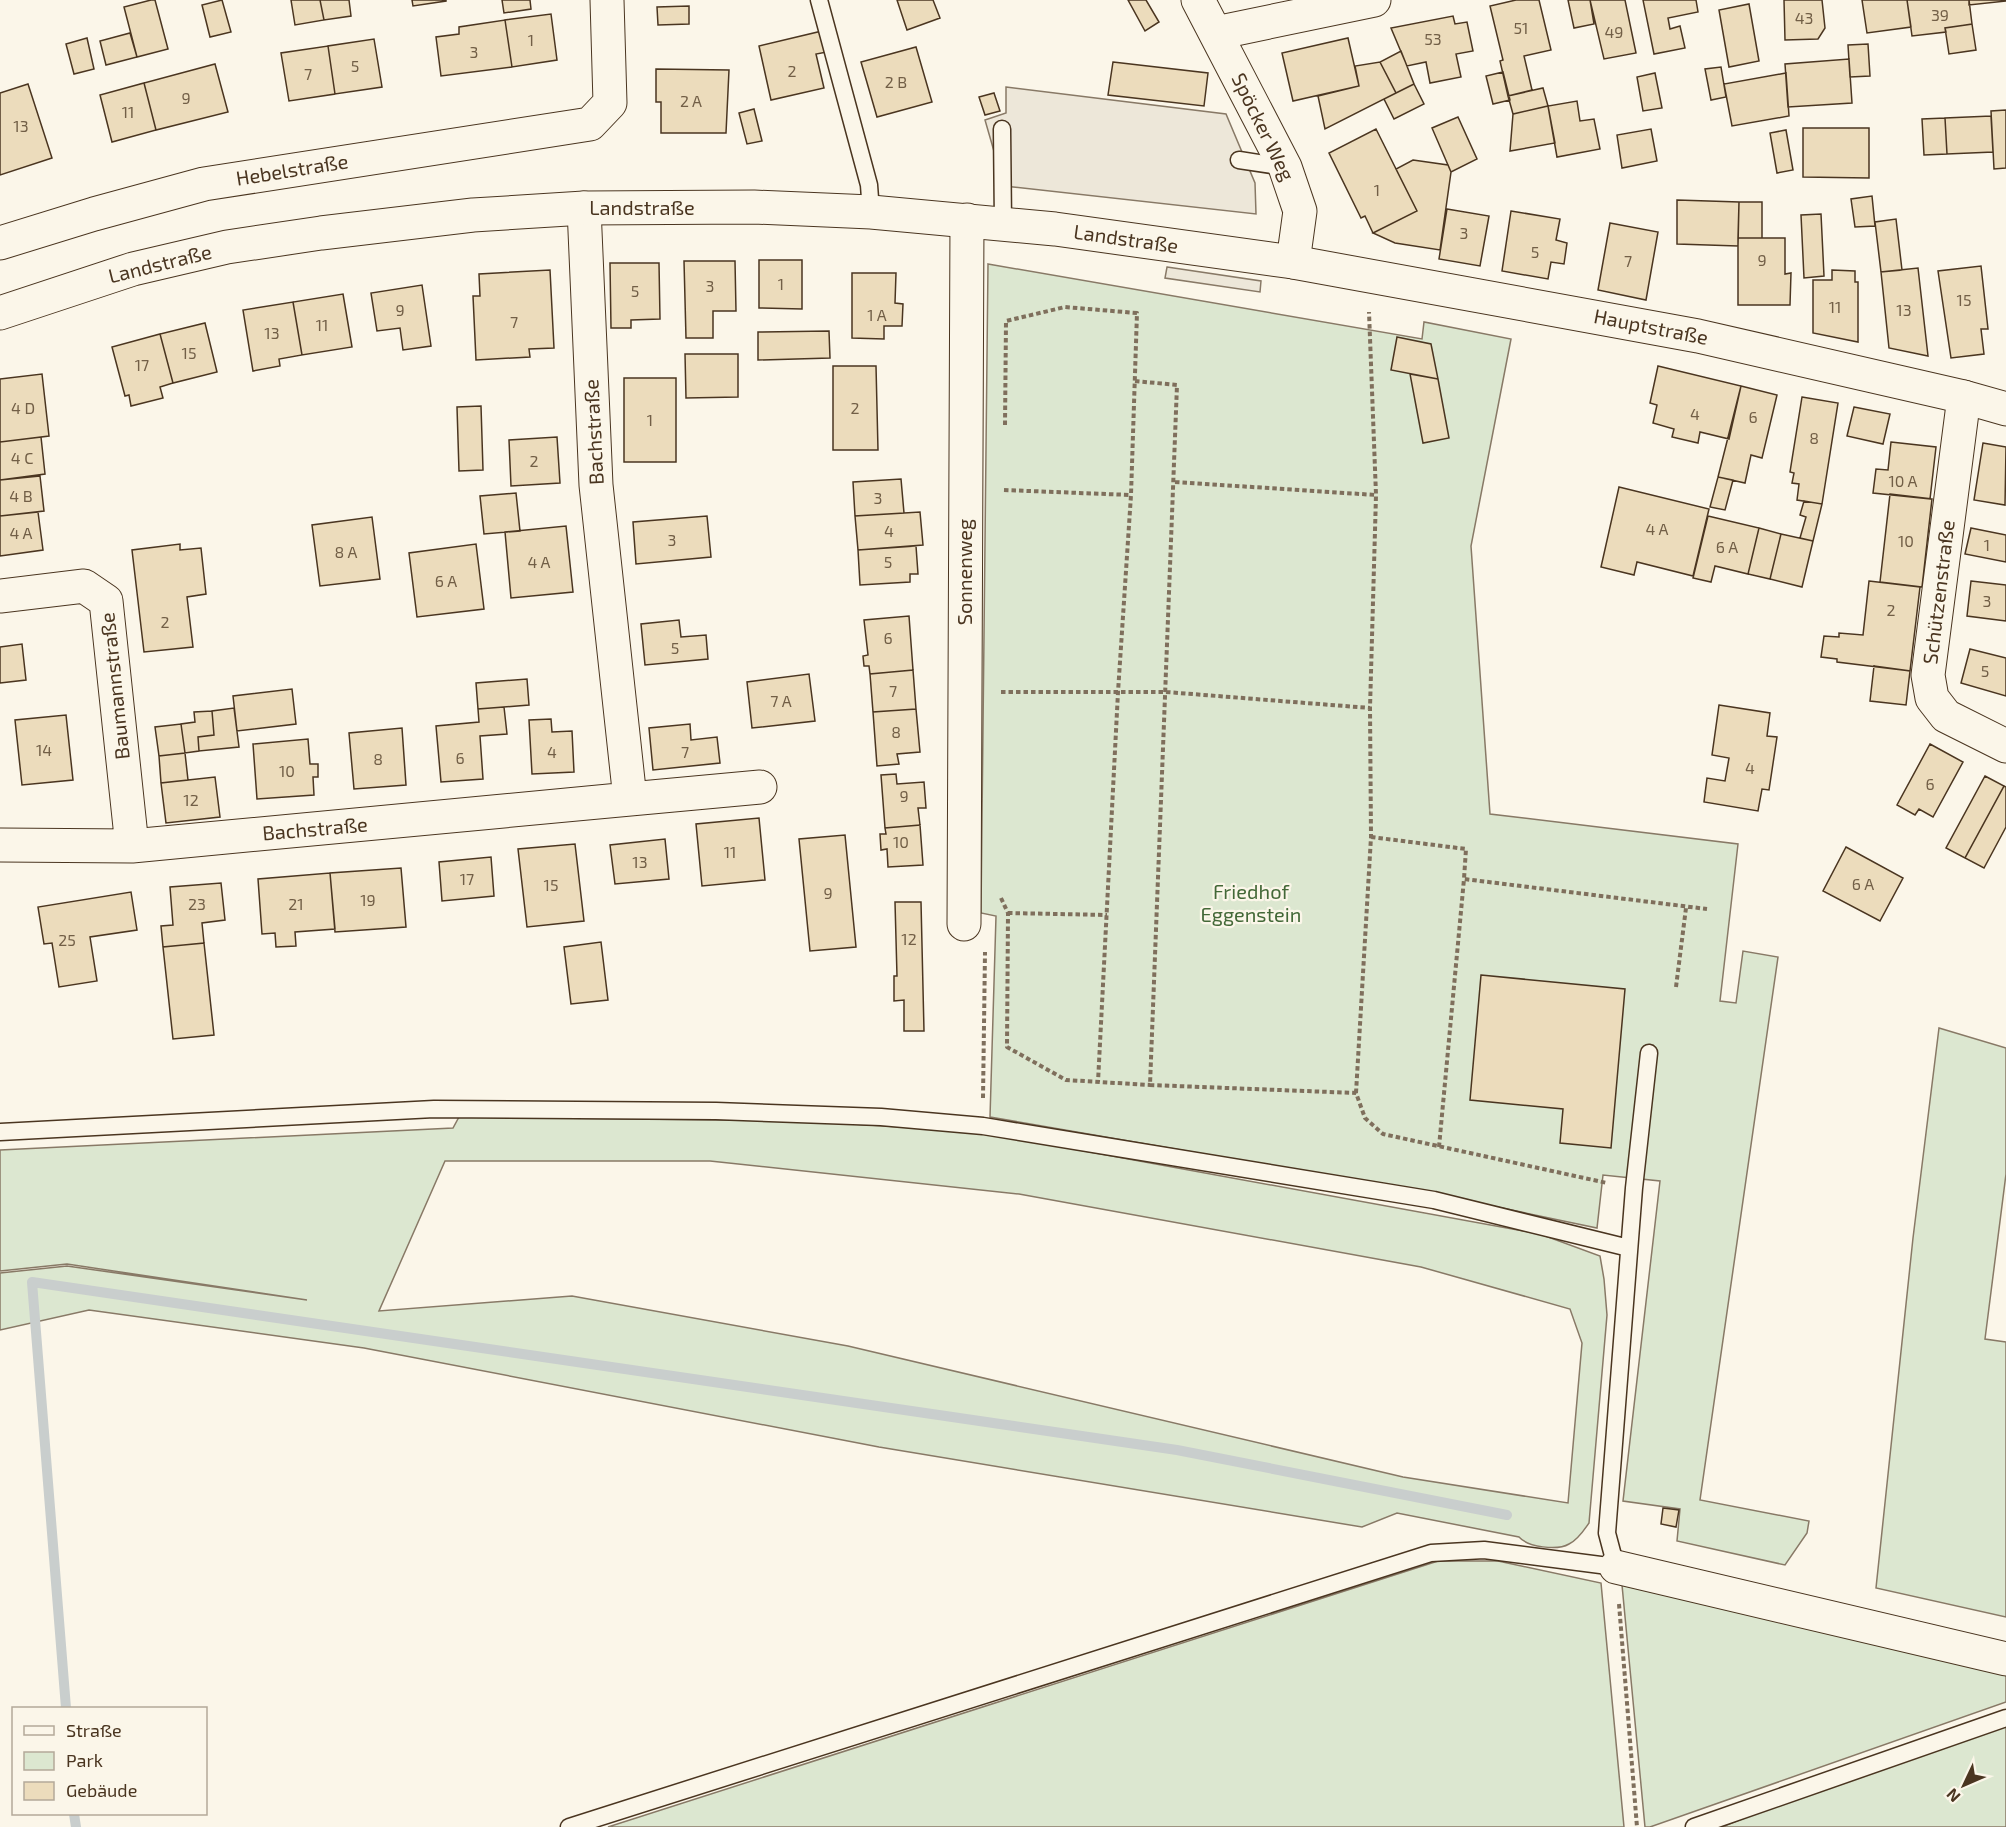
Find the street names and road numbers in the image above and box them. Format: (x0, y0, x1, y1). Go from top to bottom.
street label: Spöcker Weg (1227, 69, 1300, 184)
street label: Hebelstraße (234, 148, 350, 190)
street label: Landstraße (589, 195, 695, 219)
street label: Landstraße (1072, 219, 1180, 257)
street label: Landstraße (106, 239, 214, 287)
street label: Hauptstraße (1592, 303, 1710, 349)
street label: Bachstraße (578, 379, 608, 486)
street label: Schützenstraße (1917, 518, 1959, 665)
street label: Sonnenweg (952, 519, 976, 625)
street label: Baumannstraße (94, 611, 134, 761)
street label: Bachstraße (261, 811, 369, 845)

